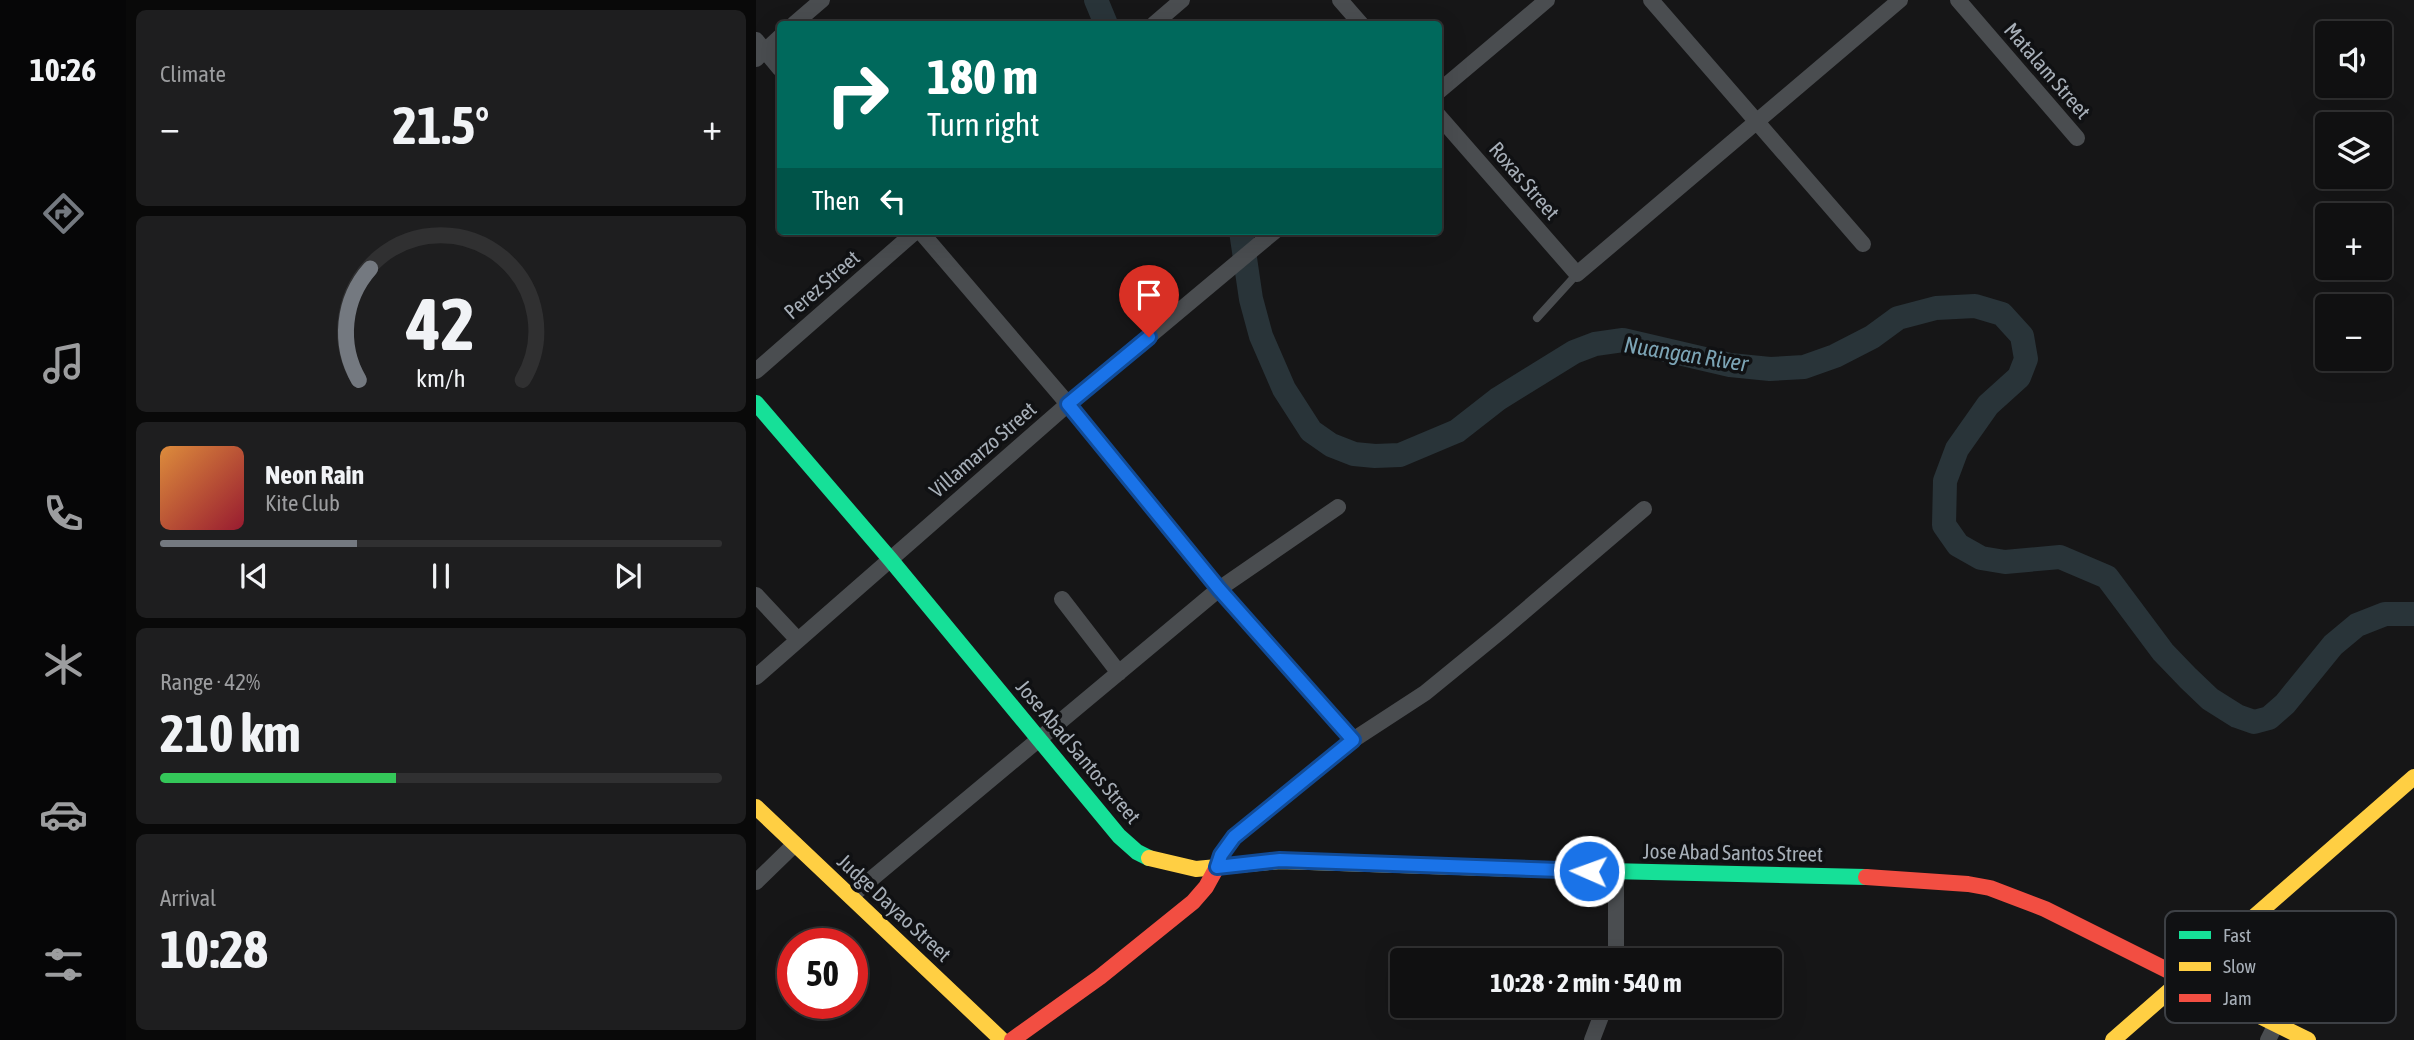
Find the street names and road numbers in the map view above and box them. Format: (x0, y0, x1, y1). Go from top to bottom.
street label: Matalam Street (2000, 18, 2096, 123)
street label: Roxas Street (1485, 137, 1565, 224)
street label: Perez Street (779, 245, 864, 323)
street label: Villamarzo Street (924, 396, 1041, 502)
street label: Jose Abad Santos Street (1012, 675, 1146, 828)
street label: Jose Abad Santos Street (1643, 838, 1823, 866)
street label: Judge Dayao Street (833, 849, 956, 966)

